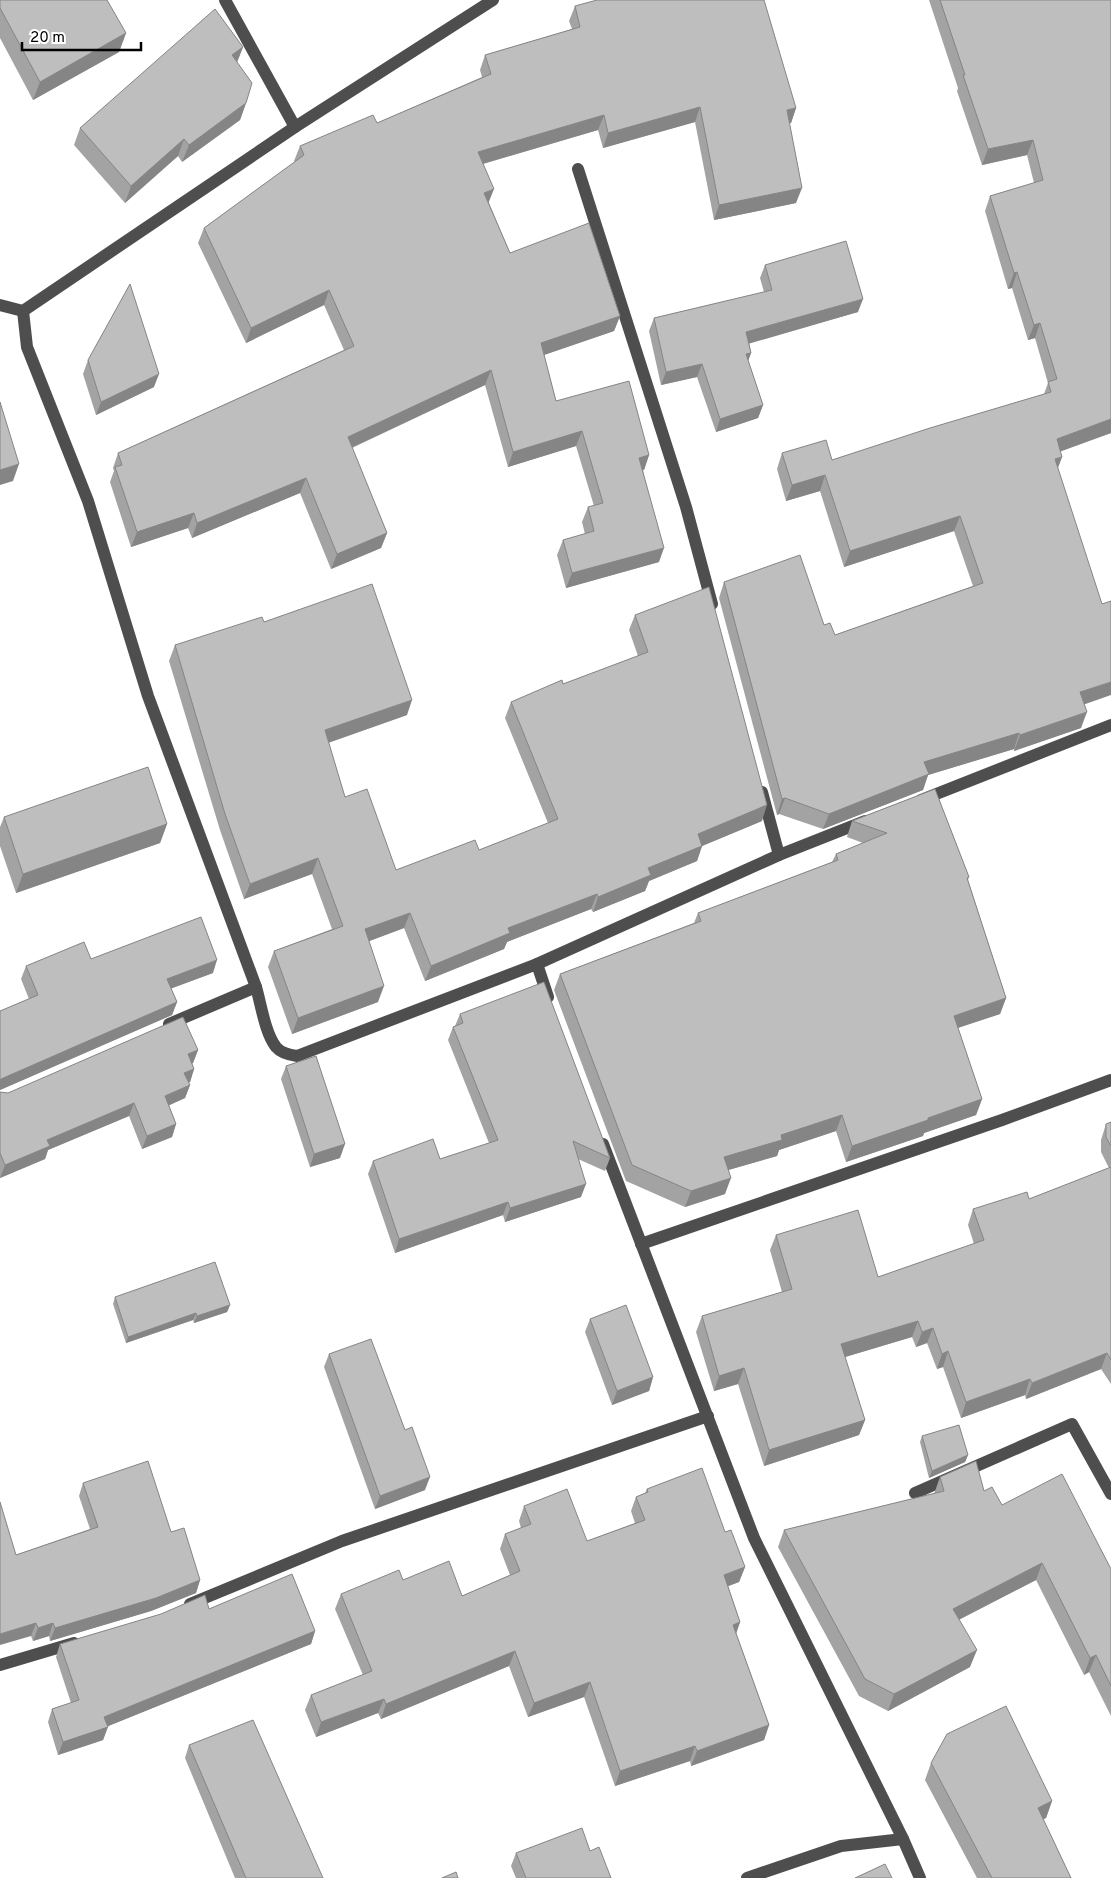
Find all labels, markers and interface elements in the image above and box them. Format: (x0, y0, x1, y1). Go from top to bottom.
scale bar (22, 20, 141, 52)
text: 20 m (30, 29, 65, 48)

